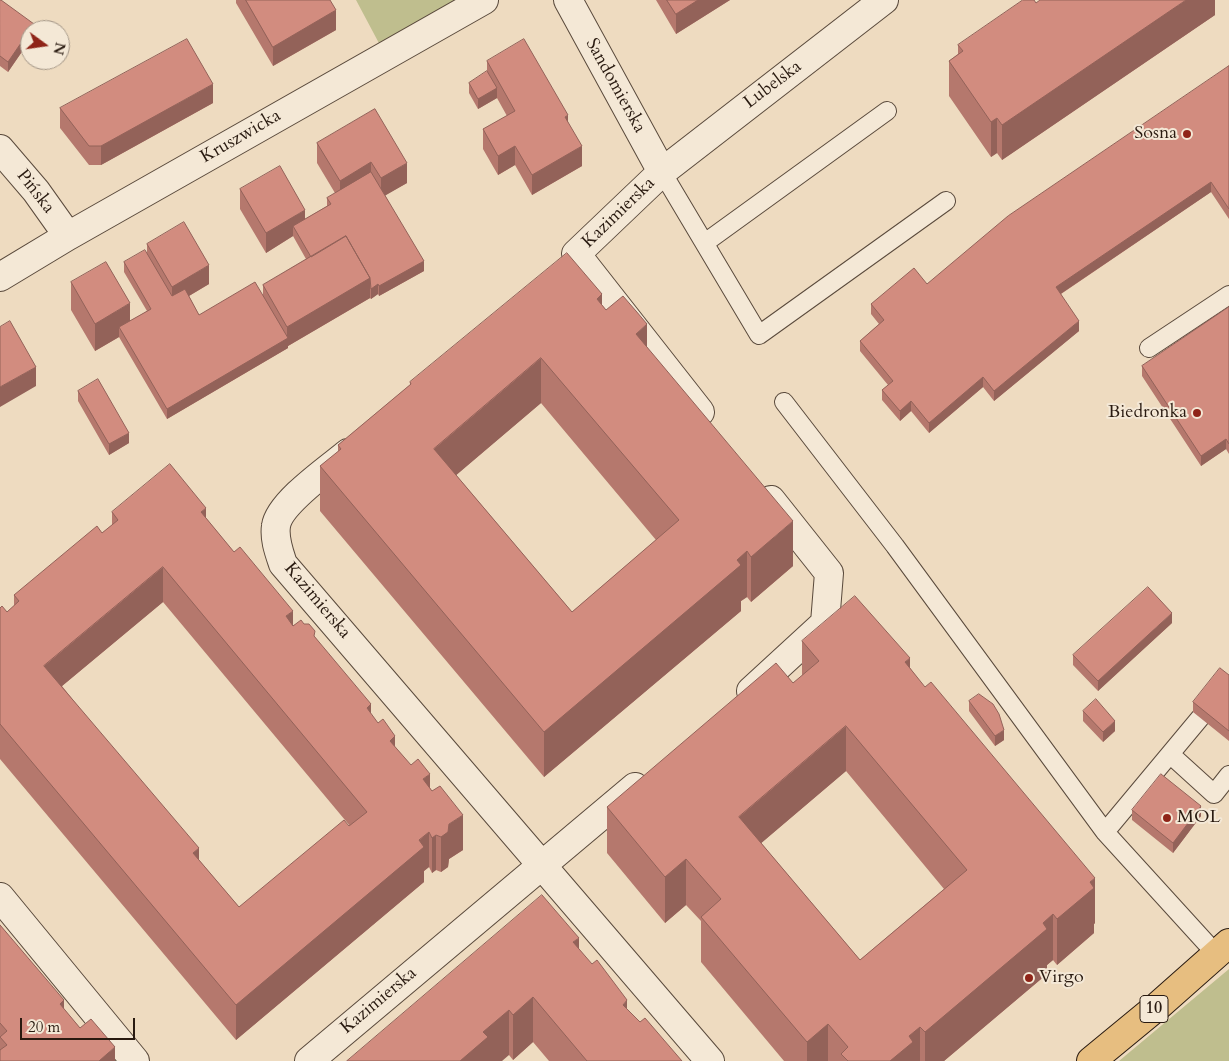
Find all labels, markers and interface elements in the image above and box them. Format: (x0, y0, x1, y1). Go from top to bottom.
north arrow (20, 20, 70, 70)
street label: Sandomierska (580, 35, 650, 137)
text: N (48, 40, 70, 57)
street label: Lubelska (740, 56, 806, 114)
street label: Kruszwicka (197, 105, 285, 169)
place label: Sosna (1134, 123, 1177, 145)
marker: Sosna (1181, 128, 1193, 140)
street label: Pińska (11, 166, 59, 218)
street label: Kazimierska (578, 173, 660, 253)
place label: Biedronka (1108, 402, 1187, 424)
marker: Biedronka (1191, 407, 1203, 419)
street label: Kazimierska (279, 559, 355, 643)
place label: MOL (1177, 807, 1220, 829)
marker: MOL (1161, 812, 1173, 824)
street label: Kazimierska (337, 963, 421, 1039)
place label: Virgo (1039, 967, 1084, 989)
marker: Virgo (1023, 972, 1035, 984)
road number: 10 (1140, 996, 1168, 1022)
scale bar (22, 1008, 138, 1040)
text: 20 m (28, 1017, 60, 1037)

